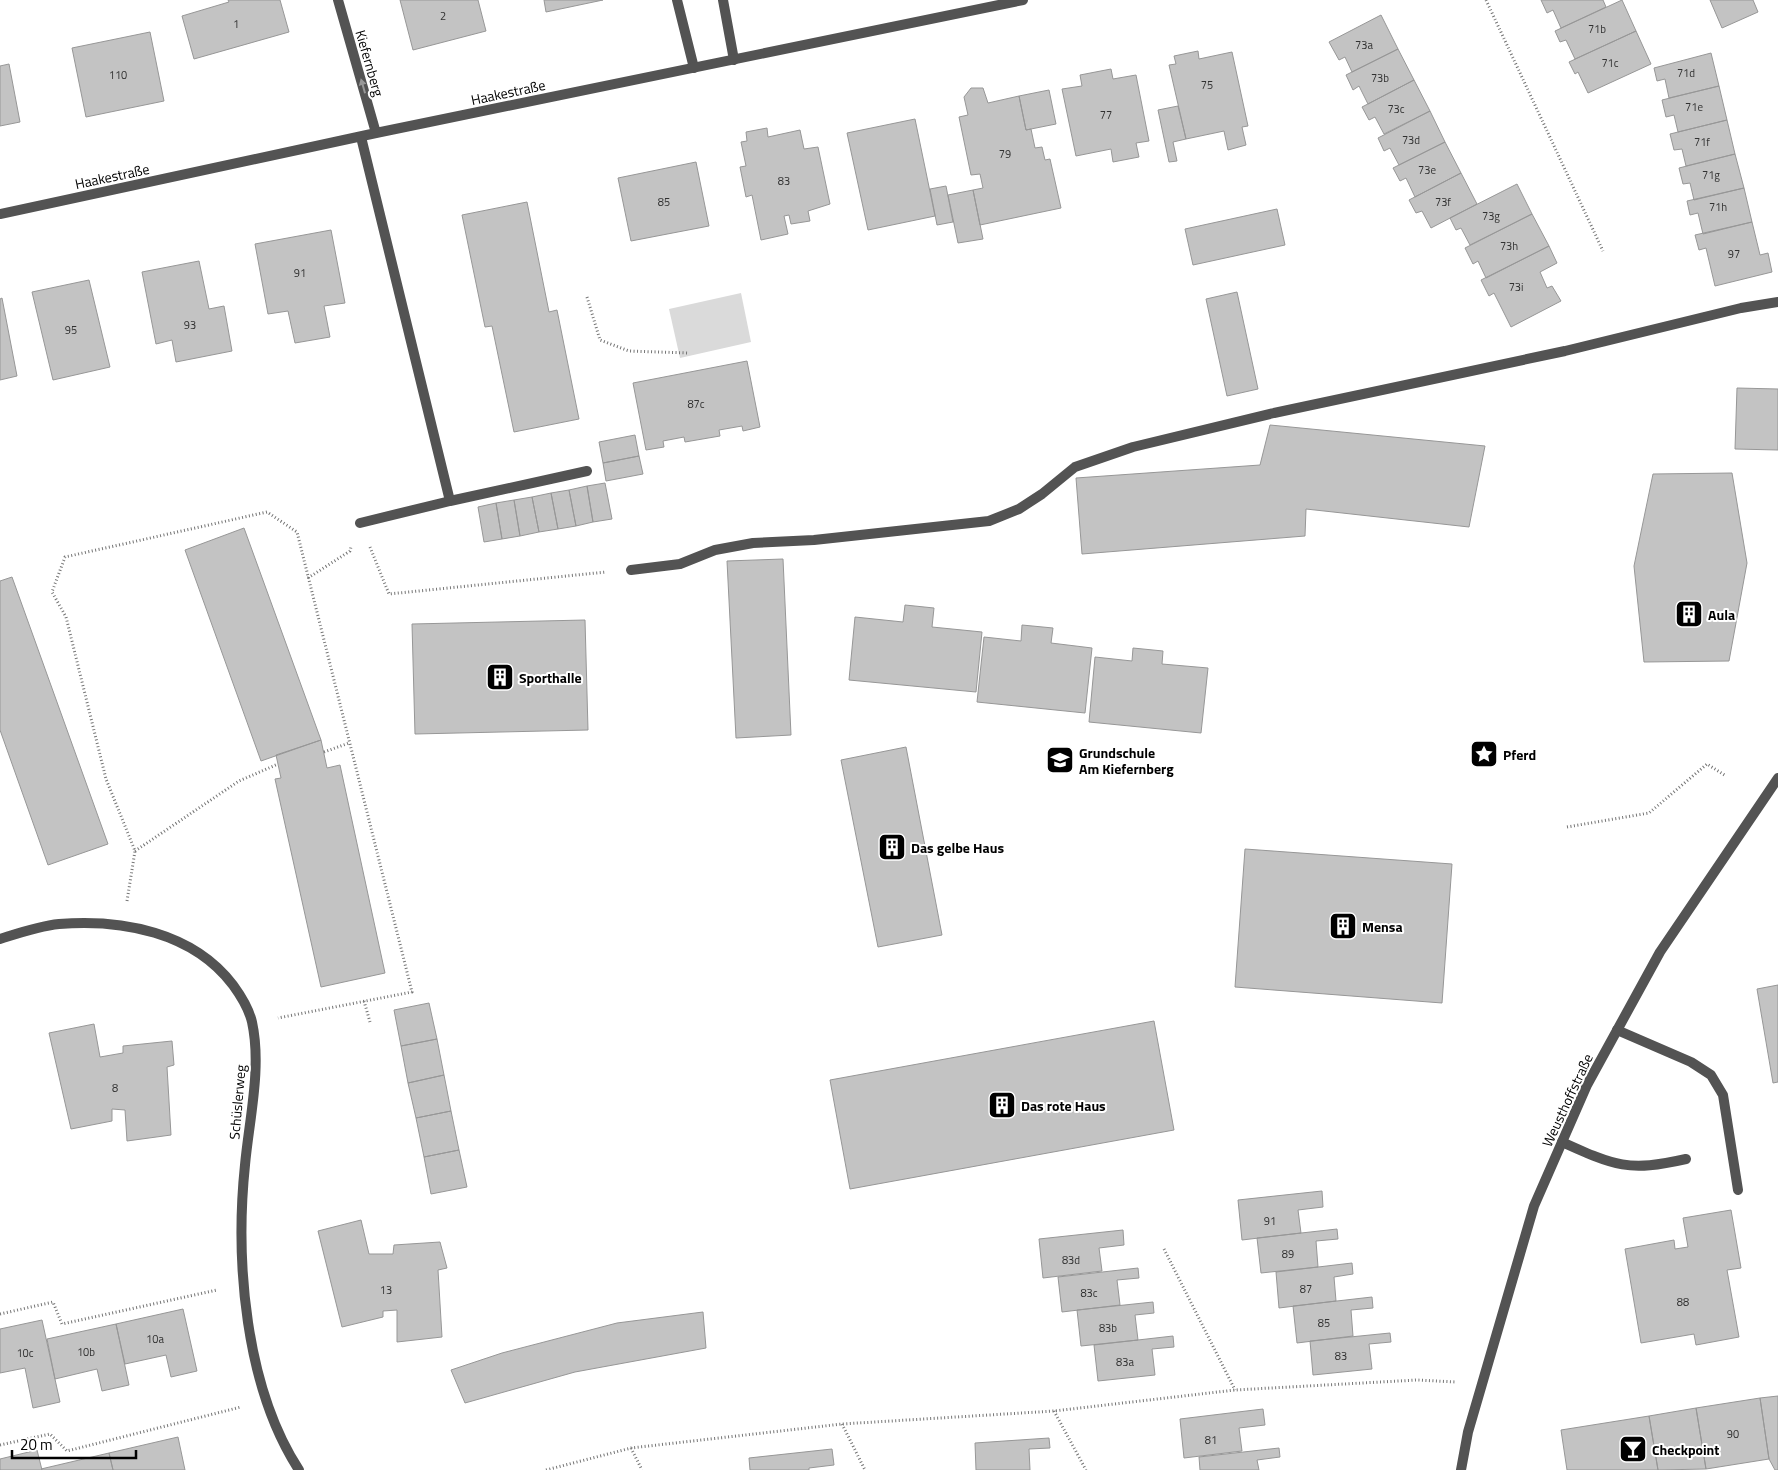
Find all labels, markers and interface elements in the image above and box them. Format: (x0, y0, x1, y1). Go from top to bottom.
house number: 2 (440, 8, 446, 24)
house number: 1 (233, 16, 239, 32)
house number: 71b (1588, 21, 1606, 37)
street label: Kiefernberg (350, 27, 390, 99)
house number: 73a (1355, 37, 1373, 53)
house number: 71c (1601, 55, 1619, 71)
house number: 71d (1677, 65, 1695, 81)
house number: 110 (109, 67, 127, 83)
house number: 73b (1371, 70, 1389, 86)
street label: Haakestraße (469, 74, 547, 110)
house number: 75 (1201, 77, 1213, 93)
one-way arrow (358, 79, 366, 94)
house number: 71e (1685, 99, 1703, 115)
house number: 73c (1387, 101, 1405, 117)
house number: 77 (1100, 107, 1112, 123)
house number: 73d (1402, 132, 1420, 148)
house number: 71f (1694, 134, 1710, 150)
house number: 79 (999, 146, 1011, 162)
street label: Haakestraße (73, 158, 151, 194)
house number: 73e (1418, 162, 1436, 178)
house number: 71g (1702, 167, 1720, 183)
house number: 83 (778, 173, 790, 189)
house number: 85 (658, 194, 670, 210)
house number: 73f (1435, 194, 1451, 210)
house number: 71h (1709, 199, 1727, 215)
house number: 73g (1482, 208, 1500, 224)
house number: 73h (1500, 238, 1518, 254)
house number: 97 (1728, 246, 1740, 262)
house number: 91 (294, 265, 306, 281)
house number: 73i (1509, 279, 1523, 295)
house number: 93 (184, 317, 196, 333)
house number: 95 (65, 322, 77, 338)
house number: 87c (687, 396, 705, 412)
building icon: Aula (1674, 599, 1704, 629)
place label: Aula (1708, 604, 1735, 625)
building icon: Sporthalle (485, 662, 515, 692)
place label: Sporthalle (519, 667, 582, 688)
place icon: Pferd (1469, 739, 1499, 769)
place label: Grundschule Am Kiefernberg (1079, 742, 1174, 779)
place label: Pferd (1503, 744, 1536, 765)
school or university icon: Grundschule Am Kiefernberg (1045, 745, 1075, 775)
building icon: Das gelbe Haus (877, 832, 907, 862)
place label: Das gelbe Haus (911, 837, 1004, 858)
building icon: Mensa (1328, 911, 1358, 941)
place label: Mensa (1362, 916, 1403, 937)
street label: Weusthoffstraße (1536, 1050, 1598, 1150)
street label: Schüslerweg (223, 1064, 251, 1140)
house number: 8 (112, 1080, 118, 1096)
building icon: Das rote Haus (987, 1090, 1017, 1120)
place label: Das rote Haus (1021, 1095, 1106, 1116)
house number: 91 (1264, 1213, 1276, 1229)
house number: 89 (1282, 1246, 1294, 1262)
house number: 83d (1062, 1252, 1080, 1268)
house number: 87 (1300, 1281, 1312, 1297)
house number: 13 (380, 1282, 392, 1298)
house number: 83c (1080, 1285, 1098, 1301)
house number: 88 (1677, 1294, 1689, 1310)
house number: 85 (1318, 1315, 1330, 1331)
house number: 83b (1099, 1320, 1117, 1336)
house number: 10a (146, 1331, 164, 1347)
house number: 10b (77, 1344, 95, 1360)
house number: 10c (16, 1345, 34, 1361)
house number: 83 (1335, 1348, 1347, 1364)
house number: 83a (1116, 1354, 1134, 1370)
house number: 90 (1727, 1426, 1739, 1442)
scale bar (12, 1428, 136, 1460)
house number: 81 (1205, 1432, 1217, 1448)
text: 20 m (20, 1433, 53, 1456)
bar icon: Checkpoint (1618, 1434, 1648, 1464)
place label: Checkpoint (1652, 1439, 1719, 1460)

